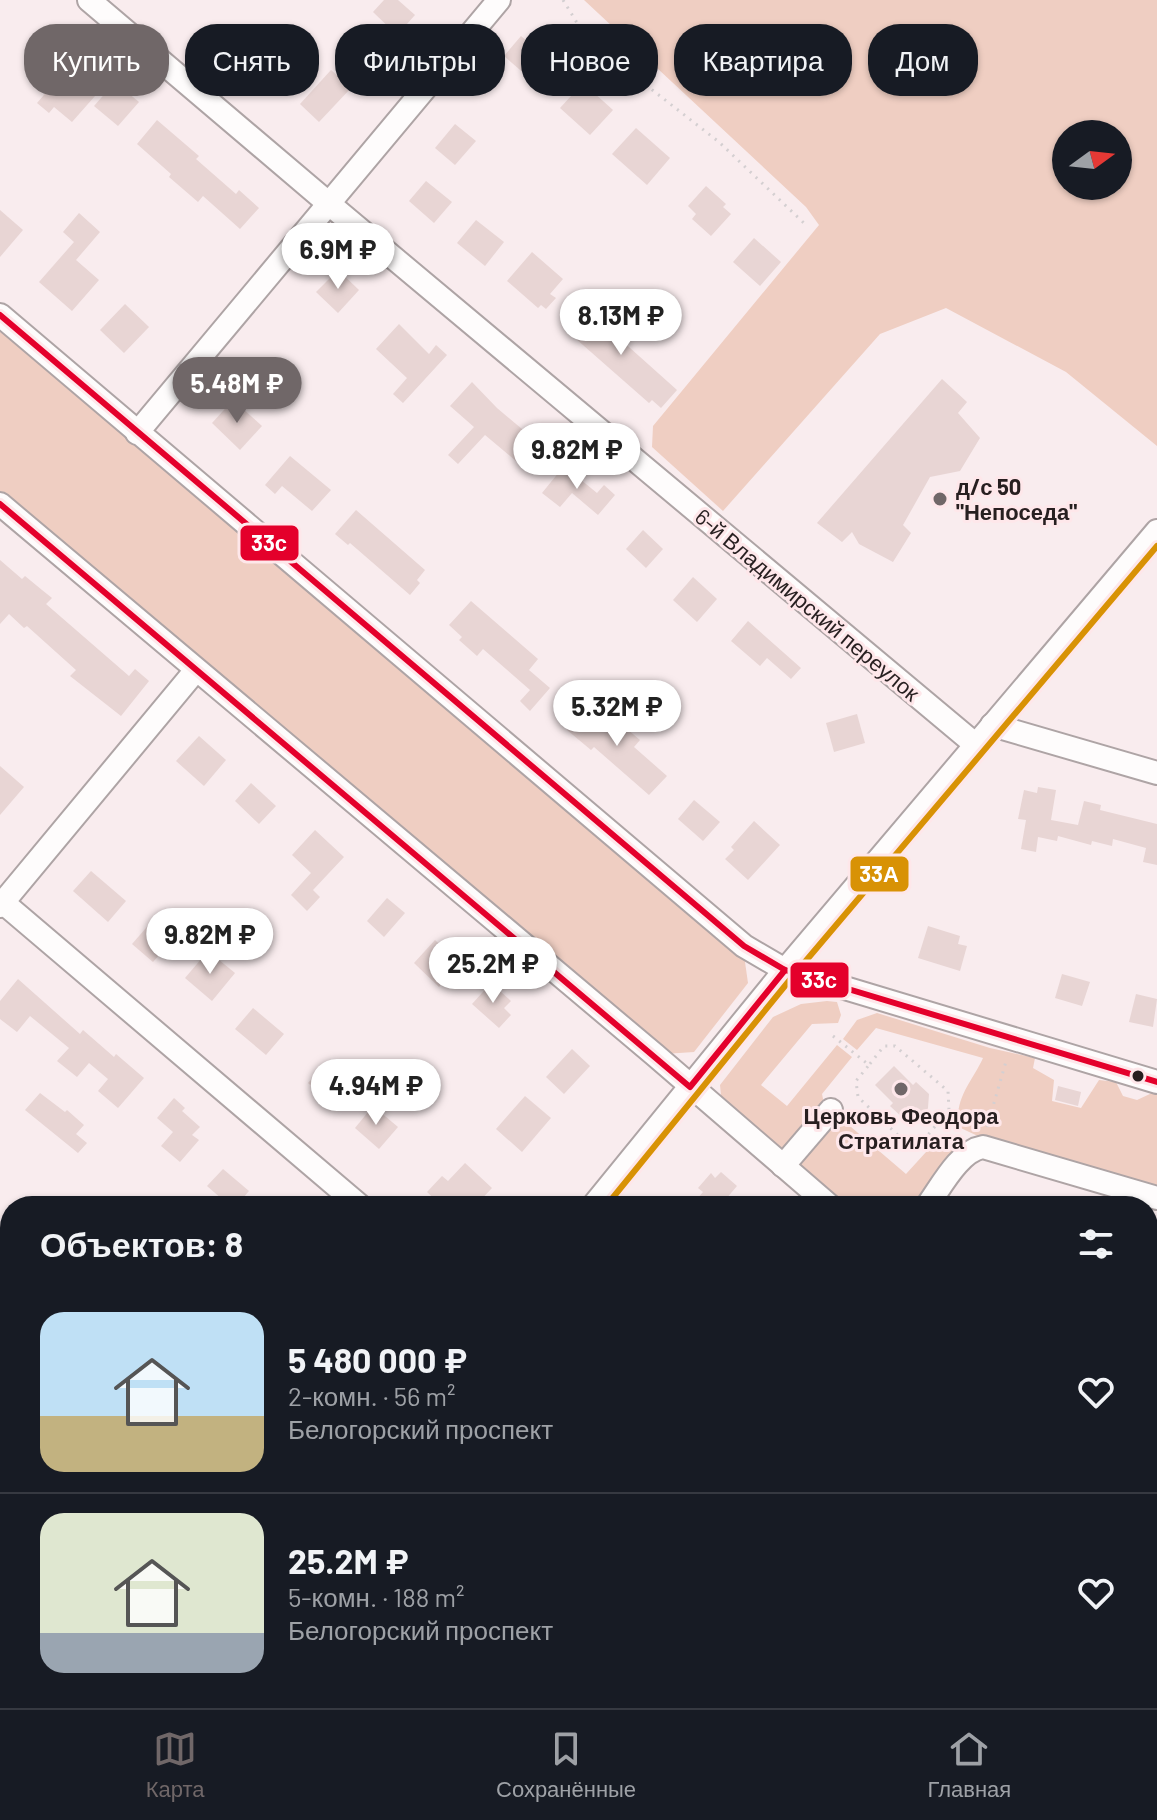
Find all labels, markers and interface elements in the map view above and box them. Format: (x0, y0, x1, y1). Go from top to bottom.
chip: Купить (24, 24, 169, 96)
chip: Снять (185, 24, 319, 96)
chip: Фильтры (335, 24, 505, 96)
chip: Новое (521, 24, 658, 96)
chip: Квартира (674, 24, 852, 96)
chip: Дом (868, 24, 978, 96)
north arrow (1052, 120, 1132, 200)
map controls (1052, 120, 1132, 200)
pin: 6.9M ₽ (273, 223, 403, 291)
text: 6.9M ₽ (300, 233, 376, 264)
pin: 8.13M ₽ (547, 289, 695, 357)
text: 8.13M ₽ (578, 299, 664, 330)
pin: 5.48M ₽ (163, 357, 311, 425)
text: 5.48M ₽ (191, 367, 283, 398)
pin: 9.82M ₽ (503, 423, 651, 491)
text: 9.82M ₽ (531, 433, 623, 464)
place label: д/с 50 "Непоседа" (956, 473, 1077, 525)
marker: д/с 50 "Непоседа" (931, 490, 949, 508)
street label: 6-й Владимирский переулок (690, 503, 926, 706)
line badge: 33с (239, 524, 300, 562)
text: 33с (251, 529, 287, 555)
pin: 5.32M ₽ (543, 680, 691, 748)
text: 5.32M ₽ (571, 690, 663, 721)
line badge: 33А (849, 855, 910, 893)
text: 33А (859, 860, 899, 886)
pin: 9.82M ₽ (136, 908, 284, 976)
text: 9.82M ₽ (164, 918, 256, 949)
pin: 25.2M ₽ (419, 937, 567, 1005)
text: 25.2M ₽ (447, 947, 539, 978)
line badge: 33с (789, 961, 850, 999)
text: 33с (801, 966, 837, 992)
pin: 4.94M ₽ (302, 1059, 450, 1127)
unlabelled marker (1130, 1068, 1146, 1084)
text: 4.94M ₽ (329, 1069, 423, 1100)
marker: Церковь Феодора Стратилата (892, 1080, 910, 1098)
place label: Церковь Феодора Стратилата (804, 1102, 999, 1154)
icon: filters (1074, 1222, 1118, 1266)
text: Объектов: 8 (40, 1223, 243, 1264)
text: 5 480 000 ₽ (288, 1339, 467, 1380)
icon: home (104, 1344, 200, 1440)
icon: heart (1074, 1370, 1118, 1414)
text: 2-комн. · 56 m² (288, 1380, 456, 1411)
text: Белогорский проспект (288, 1413, 553, 1444)
text: 25.2M ₽ (288, 1540, 409, 1581)
icon: home (104, 1545, 200, 1641)
icon: heart (1074, 1571, 1118, 1615)
text: 5-комн. · 188 m² (288, 1581, 464, 1612)
text: Белогорский проспект (288, 1614, 553, 1645)
tab: Карта (146, 1727, 205, 1803)
tab: Сохранённые (496, 1727, 636, 1803)
tab: Главная (928, 1727, 1011, 1803)

